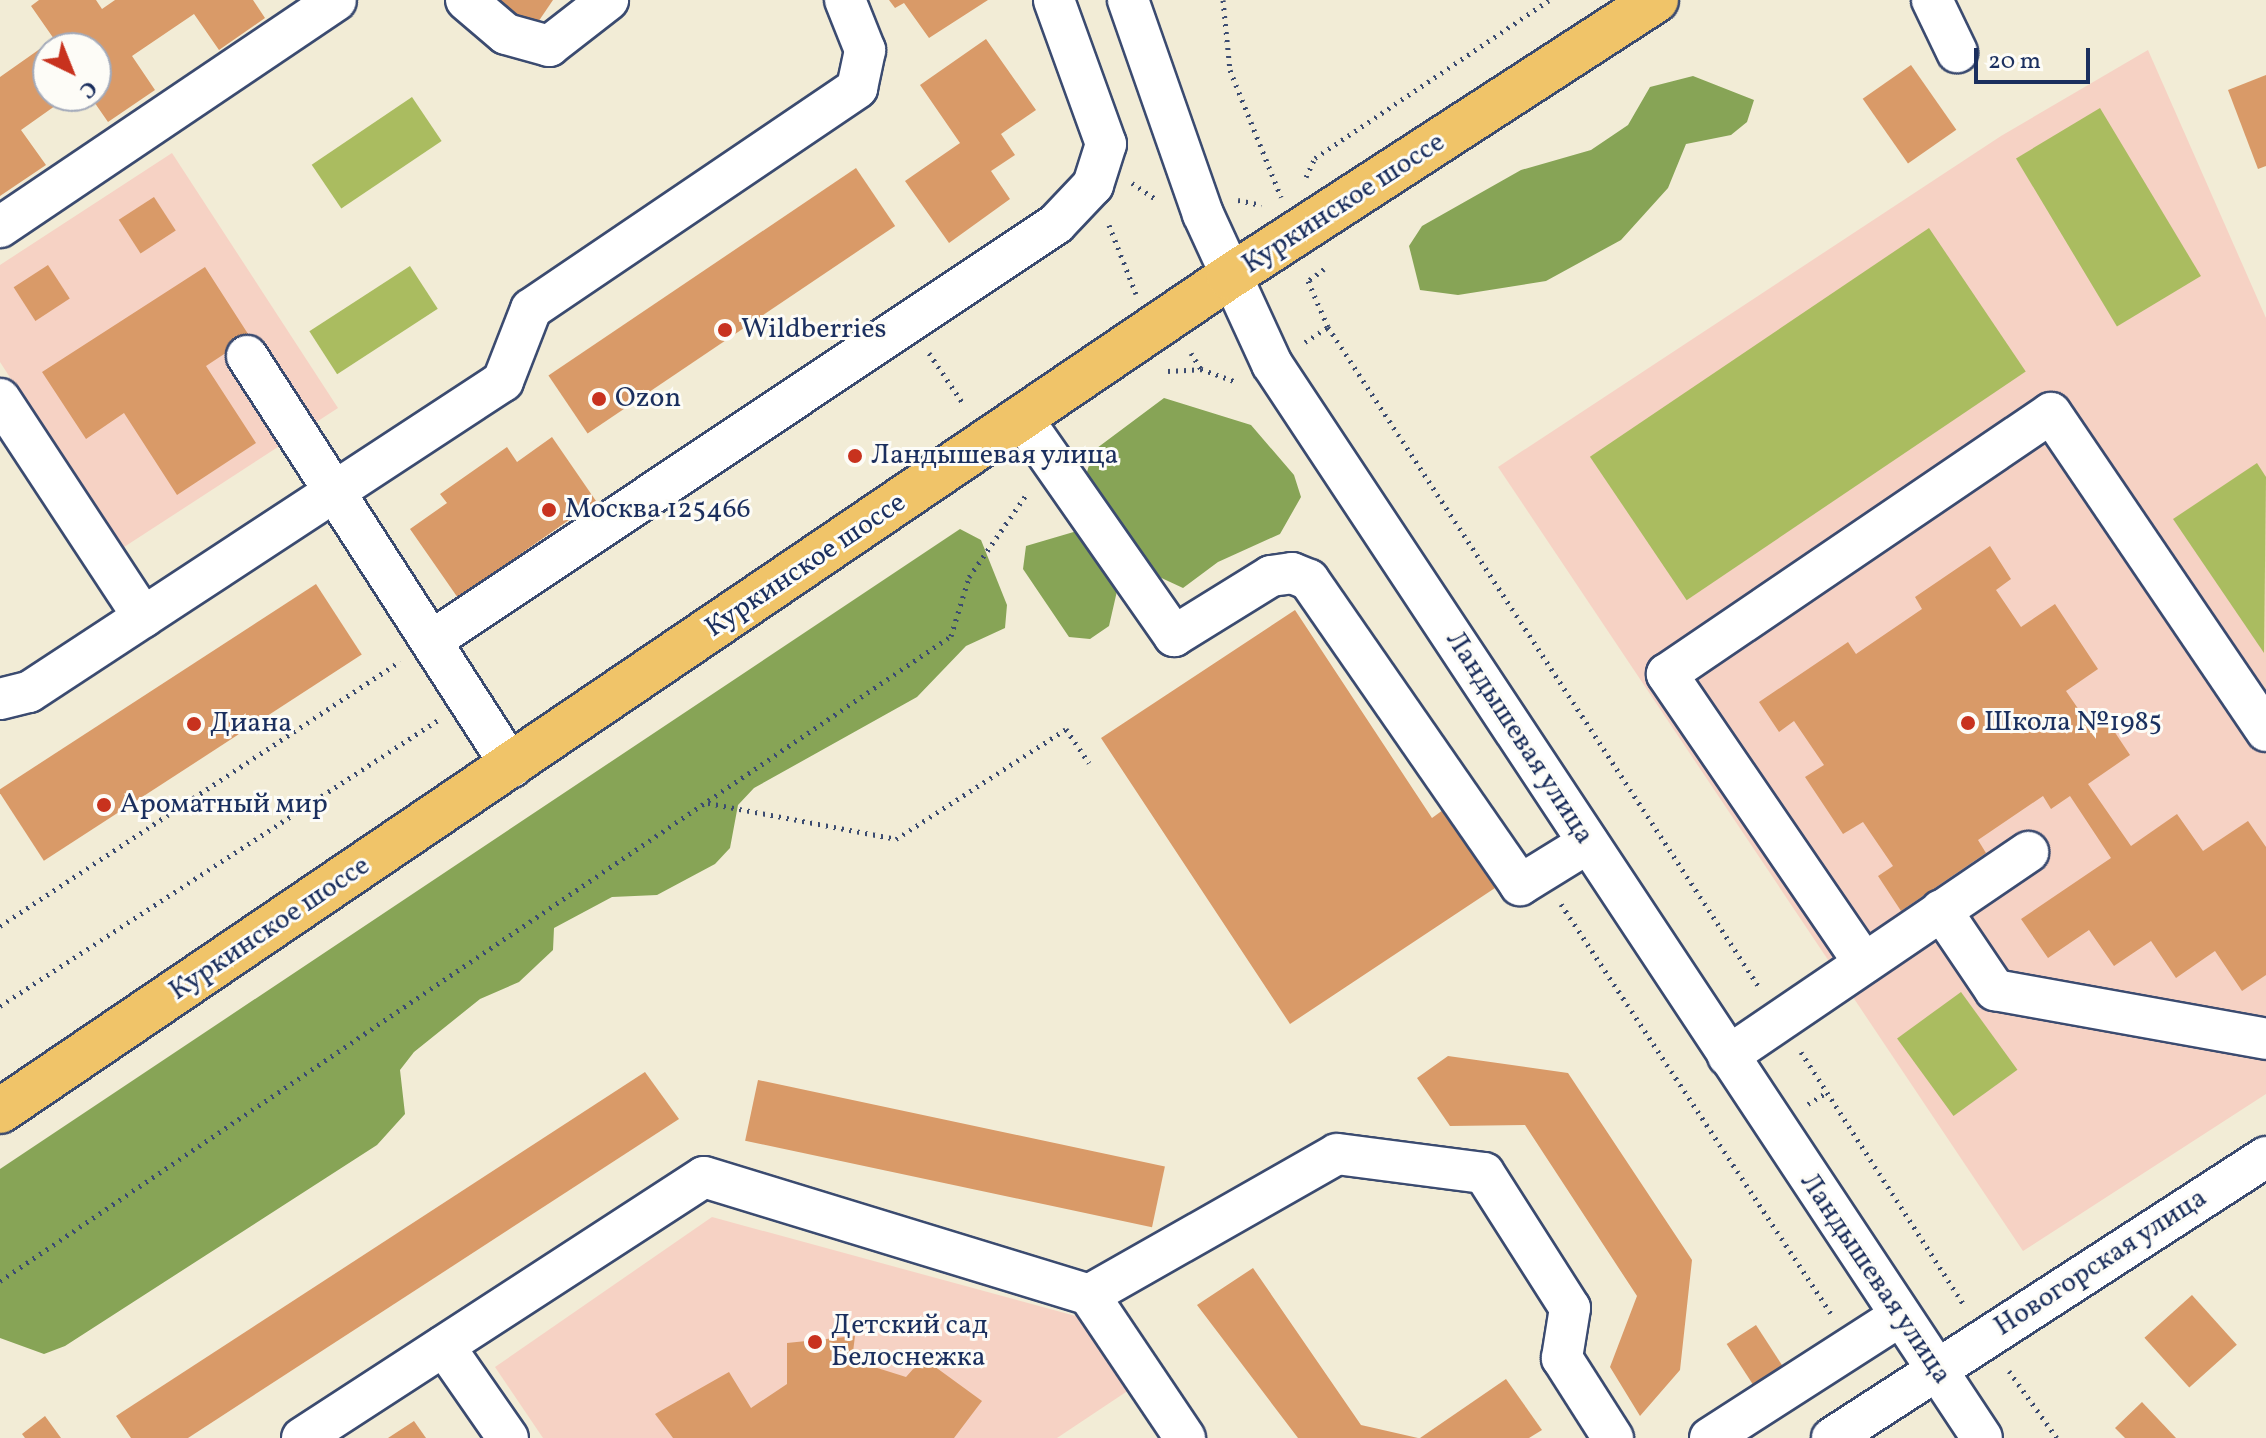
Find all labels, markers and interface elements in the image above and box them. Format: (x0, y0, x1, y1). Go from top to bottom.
north arrow (32, 32, 112, 112)
scale bar (1978, 32, 2094, 82)
text: 20 m (1988, 45, 2041, 79)
text: С (72, 72, 103, 105)
street label: Куркинское шоссе (1237, 126, 1451, 282)
place label: Wildberries (741, 313, 887, 347)
marker: Wildberries (716, 321, 734, 339)
place label: Ozon (615, 382, 681, 416)
marker: Ozon (590, 390, 608, 408)
place label: Ландышевая улица (871, 439, 1119, 473)
marker: Ландышевая улица (846, 447, 864, 465)
street label: Куркинское шоссе (699, 487, 913, 645)
place label: Москва 125466 (565, 493, 751, 527)
marker: Москва 125466 (540, 501, 558, 519)
street label: Ландышевая улица (1437, 625, 1601, 851)
place label: Школа №1985 (1984, 706, 2162, 740)
place label: Диана (210, 707, 292, 741)
marker: Школа №1985 (1959, 714, 1977, 732)
marker: Диана (185, 715, 203, 733)
place label: Ароматный мир (120, 788, 328, 822)
marker: Ароматный мир (95, 796, 113, 814)
street label: Куркинское шоссе (163, 850, 377, 1008)
street label: Ландышевая улица (1792, 1167, 1958, 1391)
street label: Новогорская улица (1988, 1182, 2214, 1344)
place label: Детский сад Белоснежка (831, 1309, 988, 1375)
marker: Детский сад Белоснежка (806, 1333, 824, 1351)

